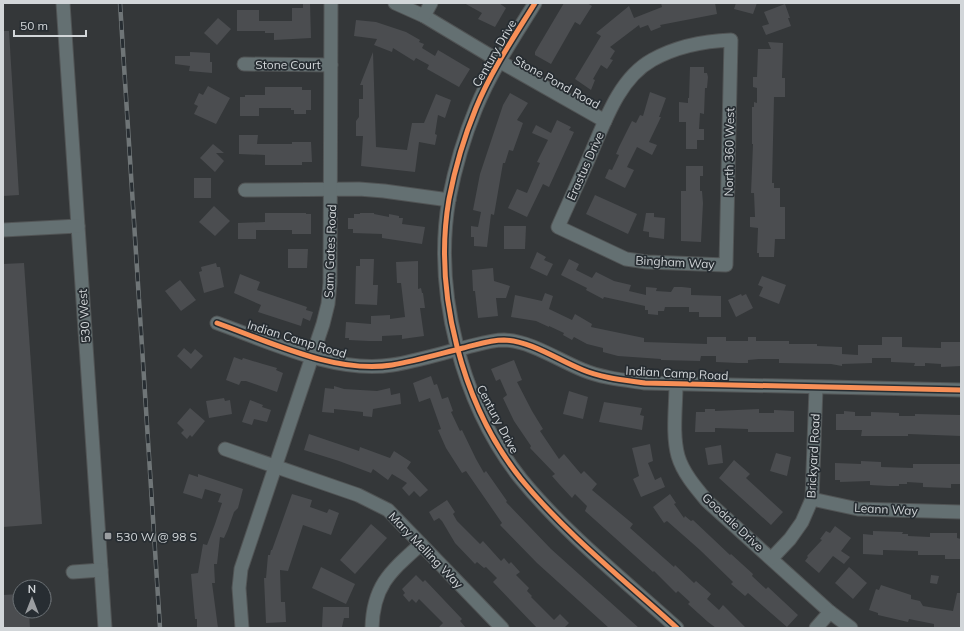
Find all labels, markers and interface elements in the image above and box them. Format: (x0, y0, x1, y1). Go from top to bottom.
scale bar (14, 12, 86, 38)
street label: Century Drive (469, 16, 519, 90)
text: 50 m (20, 18, 48, 33)
street label: Stone Pond Road (511, 52, 603, 112)
street label: Stone Court (255, 57, 321, 72)
street label: North 360 West (721, 107, 737, 197)
street label: Erastus Drive (563, 129, 607, 203)
street label: Sam Gates Road (321, 204, 339, 298)
street label: Bingham Way (635, 252, 716, 272)
street label: 530 West (75, 289, 93, 343)
street label: Indian Camp Road (246, 317, 348, 361)
street label: Indian Camp Road (625, 363, 729, 383)
street label: Century Drive (474, 382, 522, 456)
street label: Brickyard Road (803, 413, 823, 499)
street label: Goodale Drive (699, 490, 767, 554)
street label: Leann Way (854, 500, 919, 518)
street label: Mary Melling Way (386, 509, 467, 592)
place label: 530 W @ 98 S (116, 529, 197, 544)
marker: 530 W @ 98 S (103, 531, 113, 541)
north arrow (12, 579, 52, 619)
text: N (28, 582, 36, 596)

